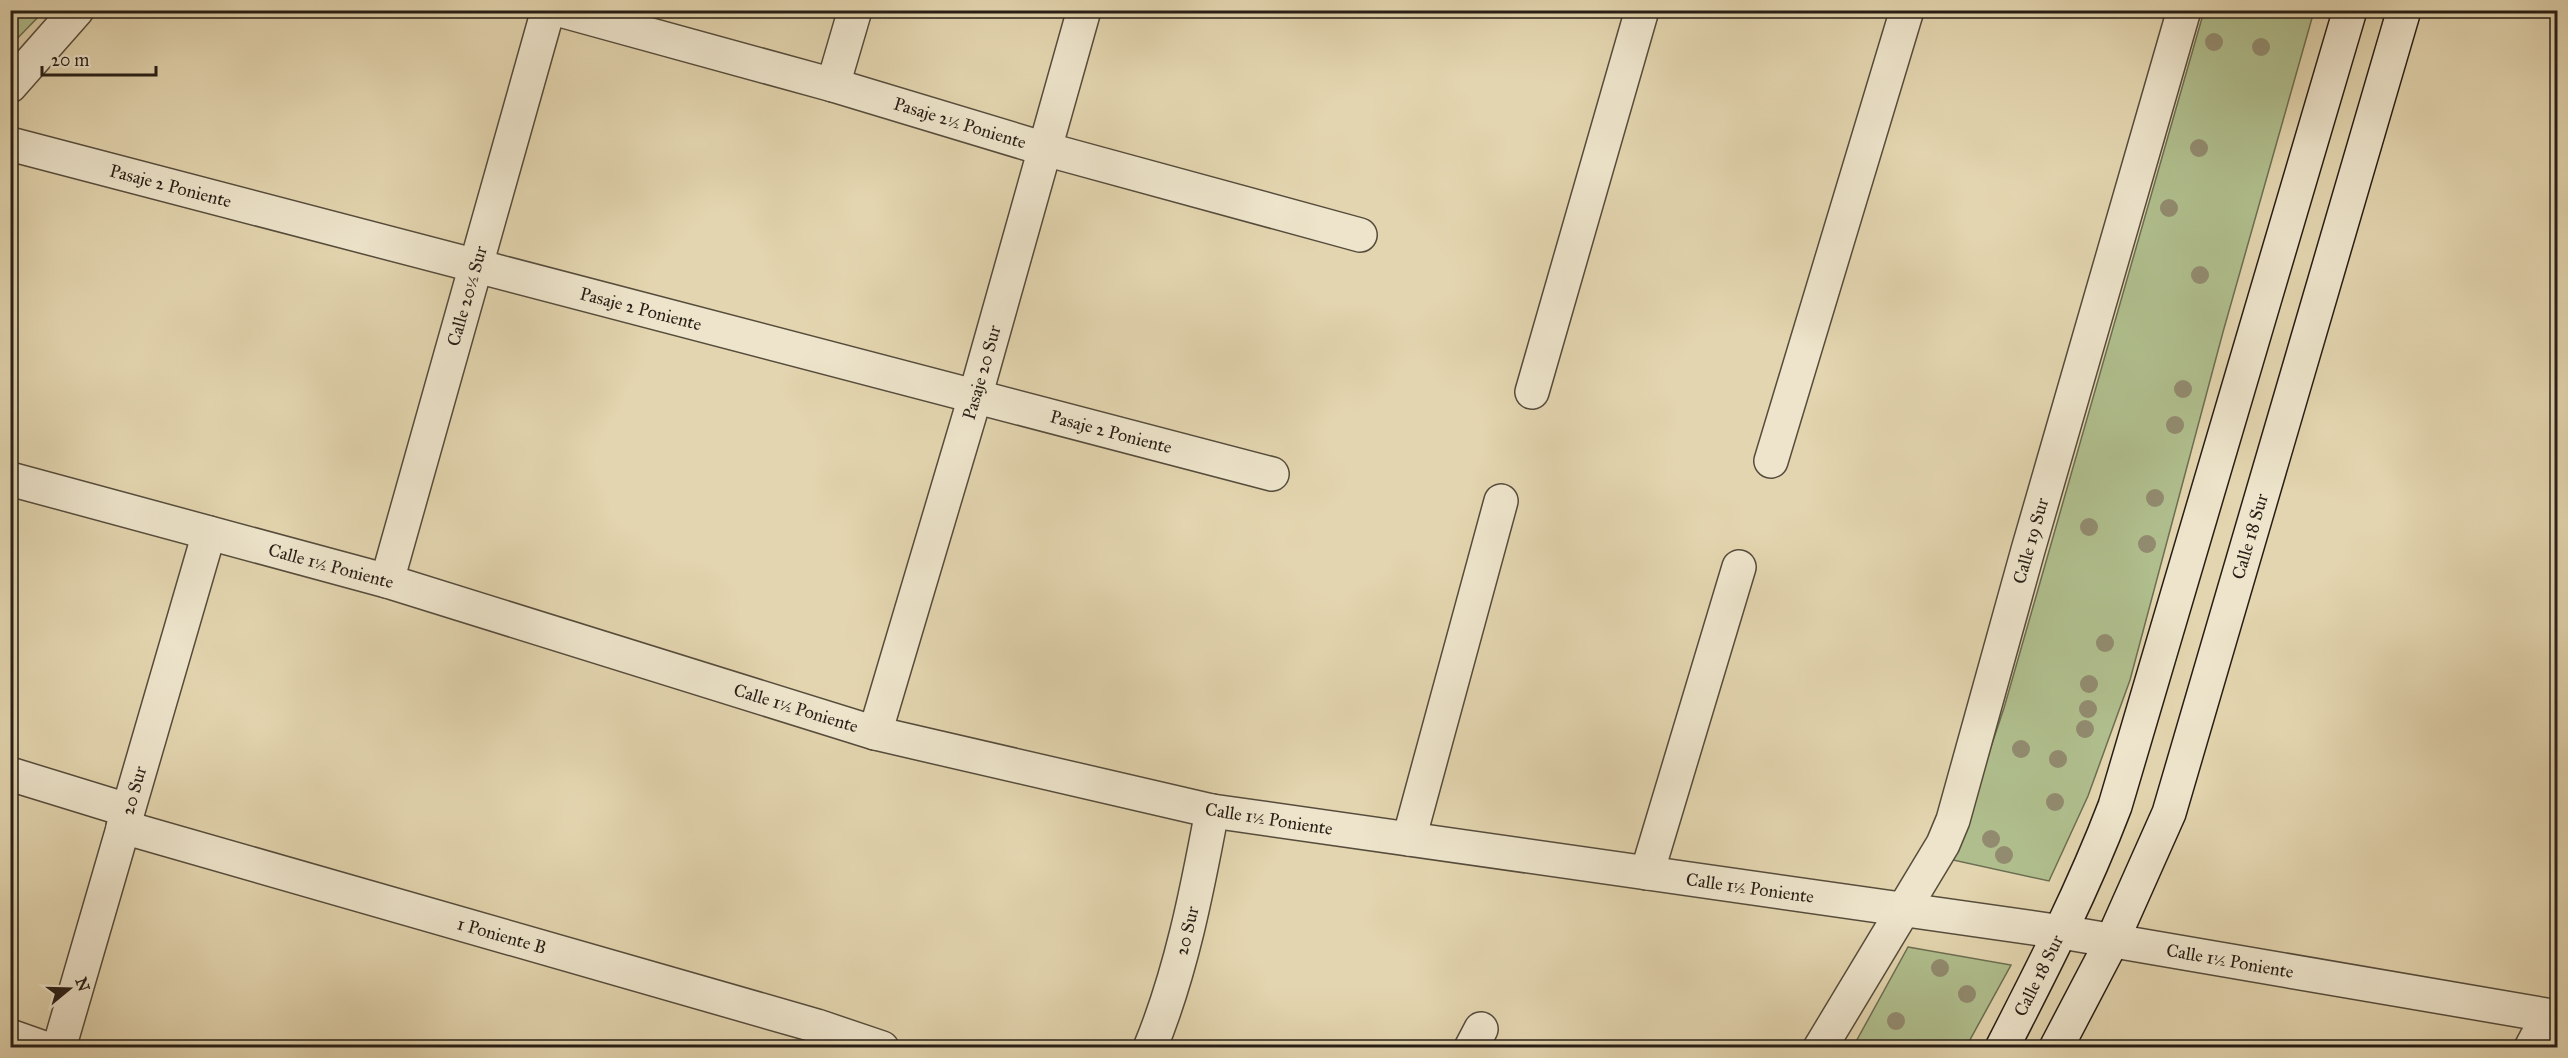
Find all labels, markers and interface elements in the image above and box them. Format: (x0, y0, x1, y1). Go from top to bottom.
scale bar (42, 39, 156, 77)
text: 20 m (51, 49, 89, 71)
street label: Pasaje 2½ Poniente (891, 92, 1029, 154)
street label: Pasaje 2 Poniente (107, 160, 234, 212)
street label: Calle 20½ Sur (442, 243, 492, 349)
street label: Pasaje 2 Poniente (577, 282, 704, 335)
street label: Pasaje 20 Sur (958, 322, 1006, 422)
street label: Pasaje 2 Poniente (1048, 405, 1174, 458)
street label: Calle 18 Sur (2227, 491, 2273, 582)
street label: Calle 19 Sur (2008, 495, 2054, 586)
street label: Calle 1½ Poniente (266, 539, 396, 593)
street label: Calle 1½ Poniente (731, 679, 861, 737)
street label: 20 Sur (116, 763, 152, 818)
street label: Calle 1½ Poniente (1204, 798, 1334, 840)
street label: Calle 1½ Poniente (1685, 868, 1815, 908)
street label: 20 Sur (1170, 904, 1204, 958)
street label: 1 Poniente B (455, 912, 549, 959)
street label: Calle 18 Sur (2009, 931, 2068, 1020)
street label: Calle 1½ Poniente (2165, 939, 2295, 983)
north arrow (39, 959, 99, 1019)
text: N (72, 975, 94, 994)

